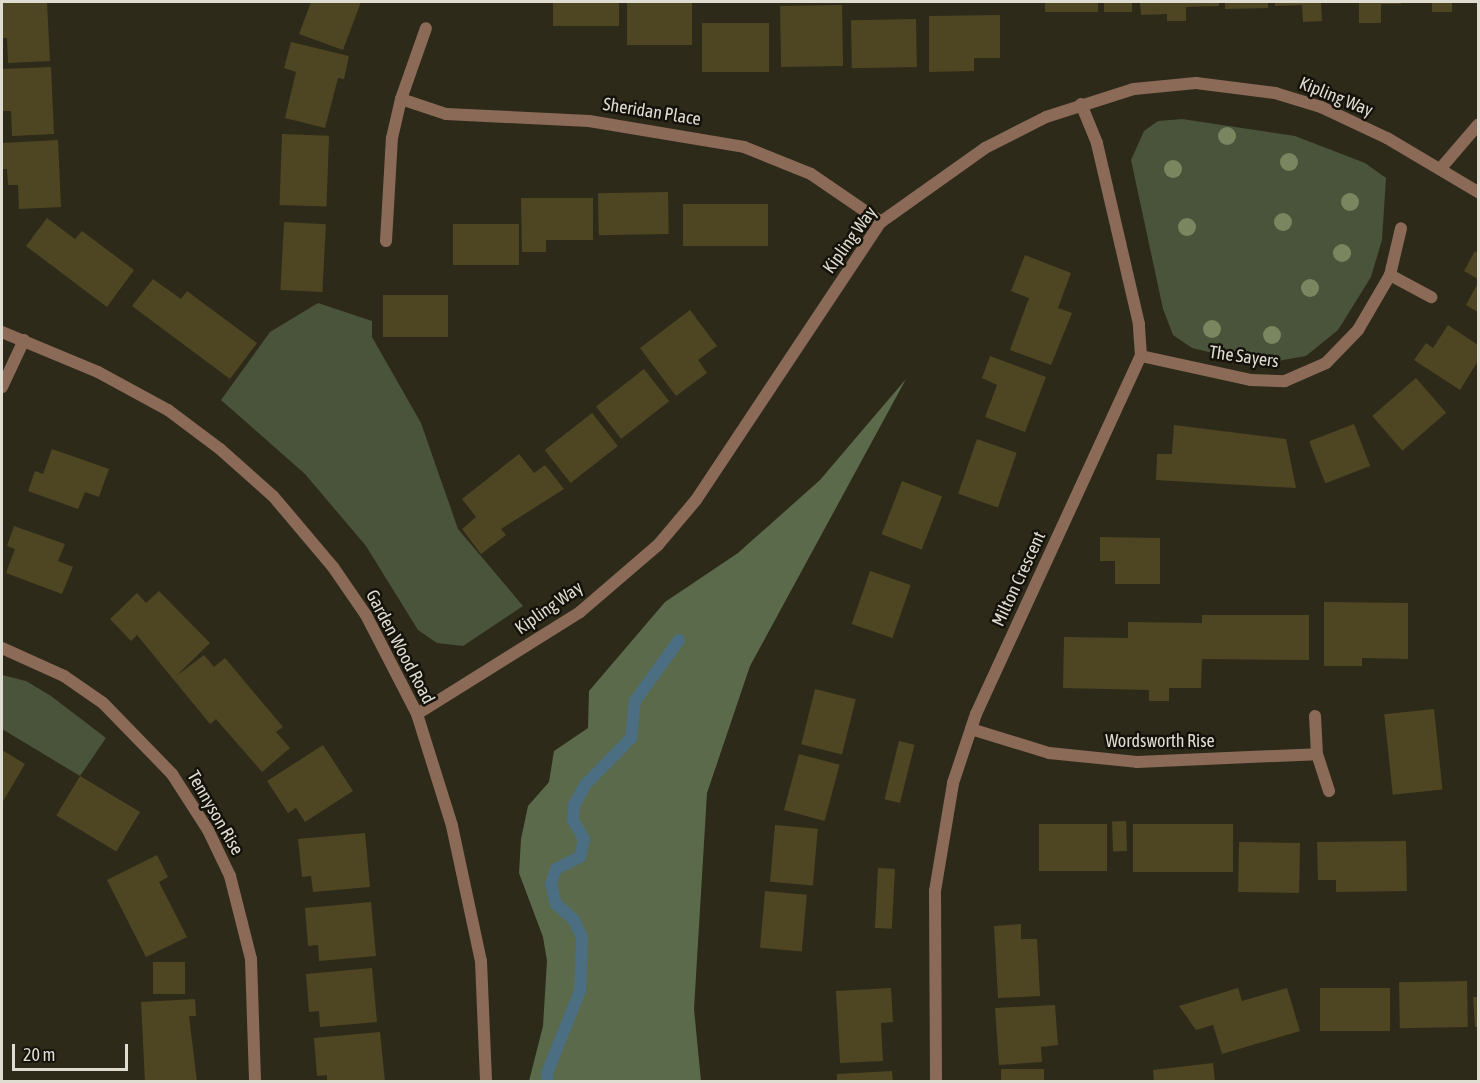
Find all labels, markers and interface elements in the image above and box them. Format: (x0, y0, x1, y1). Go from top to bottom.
street label: Kipling Way (1296, 72, 1376, 122)
street label: Sheridan Place (602, 94, 702, 130)
street label: Kipling Way (818, 202, 882, 278)
street label: The Sayers (1208, 341, 1280, 373)
street label: Milton Crescent (988, 528, 1050, 630)
street label: Kipling Way (511, 577, 587, 639)
street label: Garden Wood Road (361, 586, 439, 708)
street label: Wordsworth Rise (1105, 730, 1215, 752)
street label: Tennyson Rise (182, 767, 248, 859)
scale bar (15, 1032, 130, 1070)
text: 20 m (23, 1044, 55, 1065)

